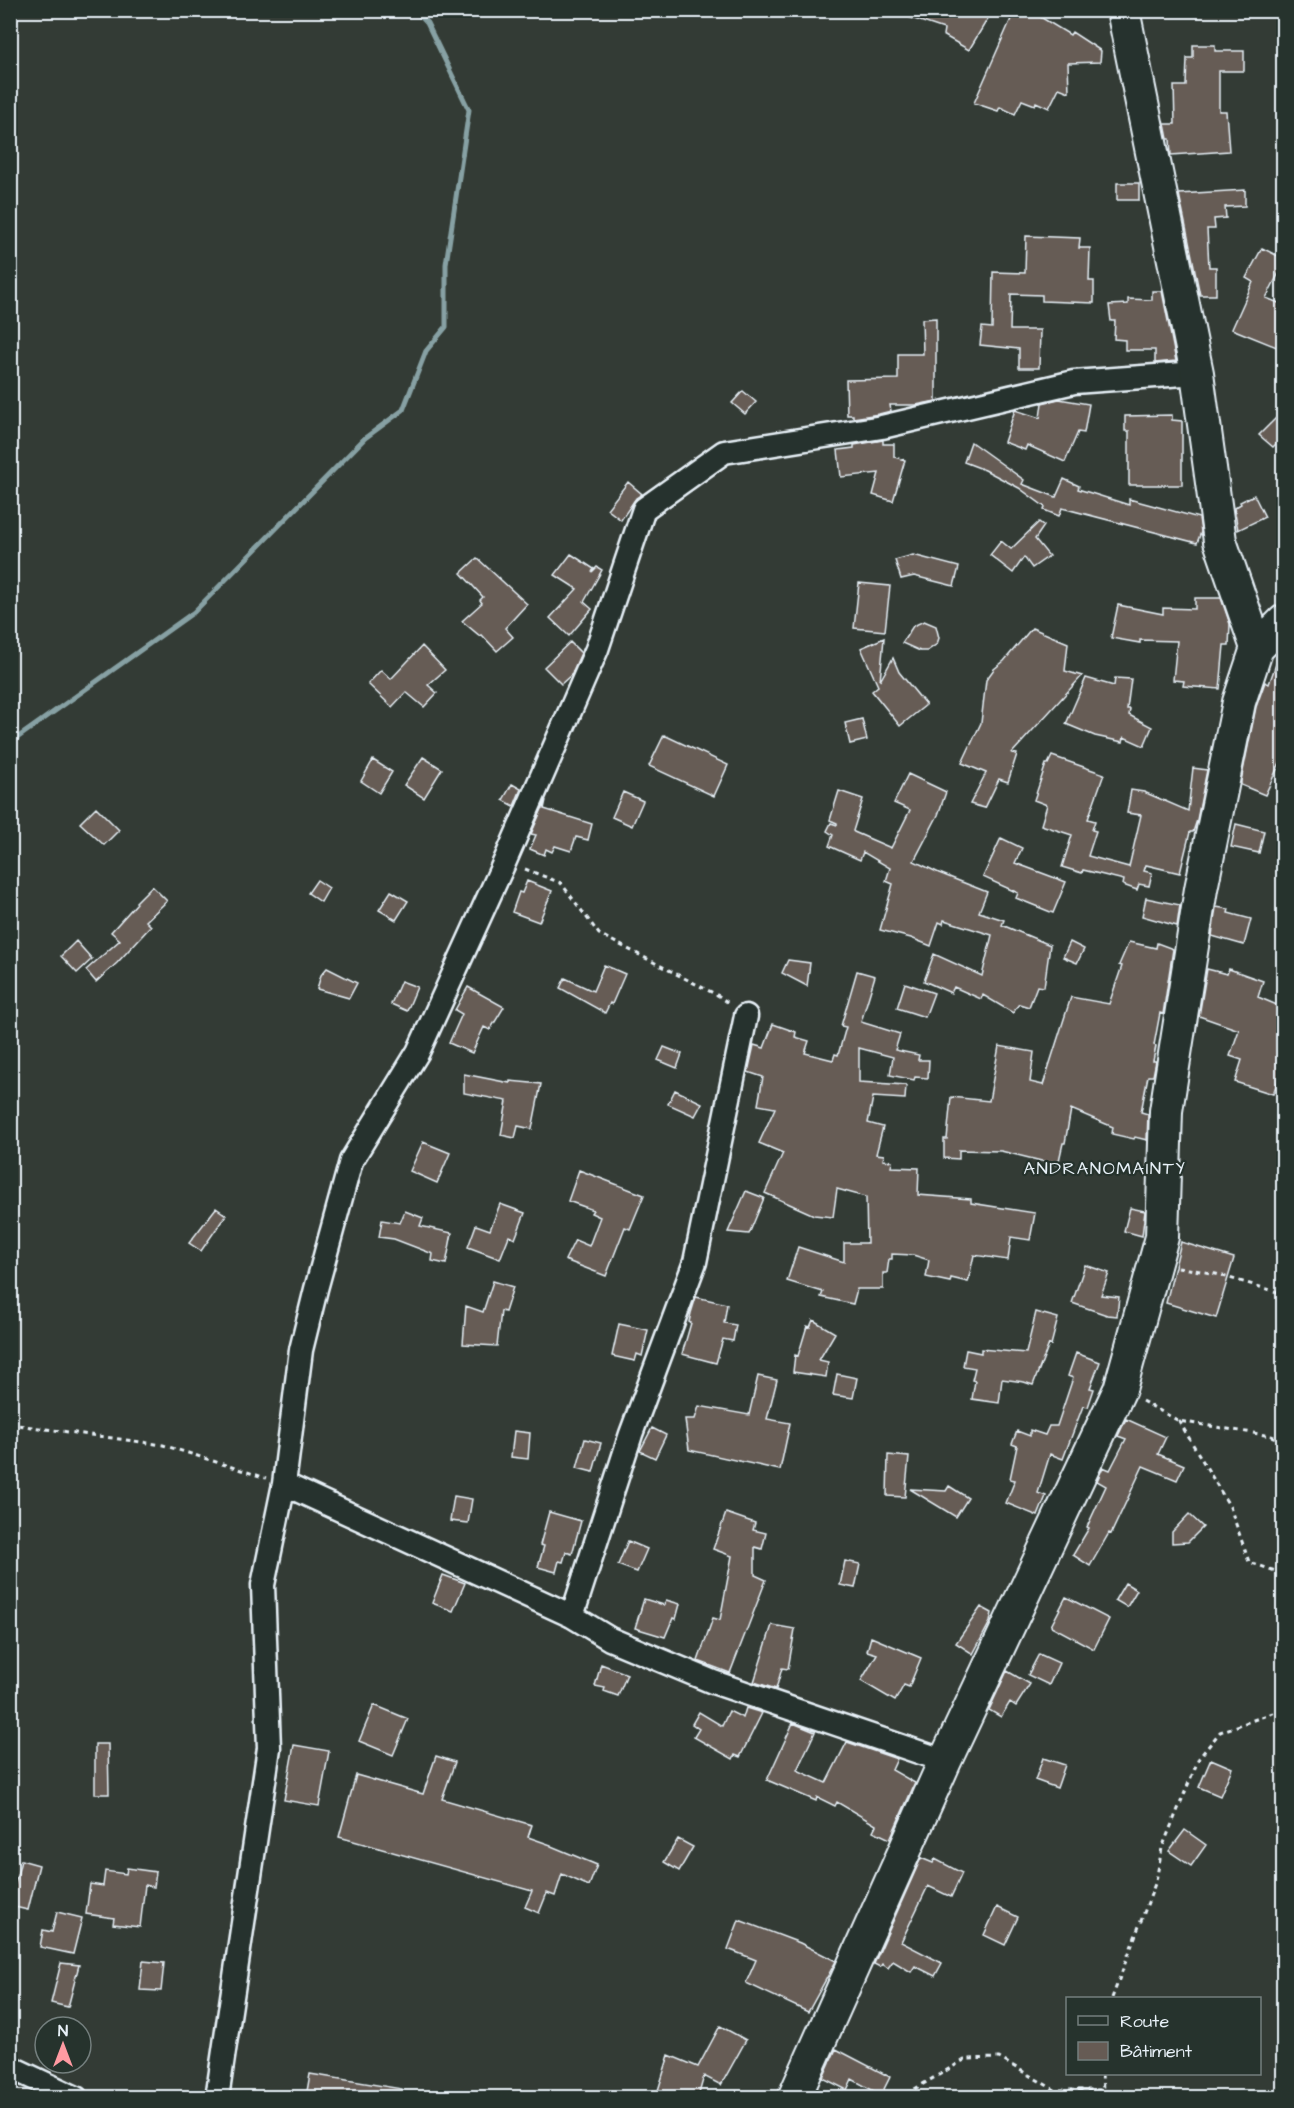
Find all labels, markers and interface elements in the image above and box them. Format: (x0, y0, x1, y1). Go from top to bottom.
district label: ANDRANOMAINTY (1024, 1156, 1186, 1181)
legend (1066, 1997, 1261, 2075)
text: Route (1120, 2009, 1169, 2034)
north arrow (33, 2015, 93, 2075)
text: N (58, 2020, 68, 2042)
text: Bâtiment (1120, 2039, 1193, 2064)

